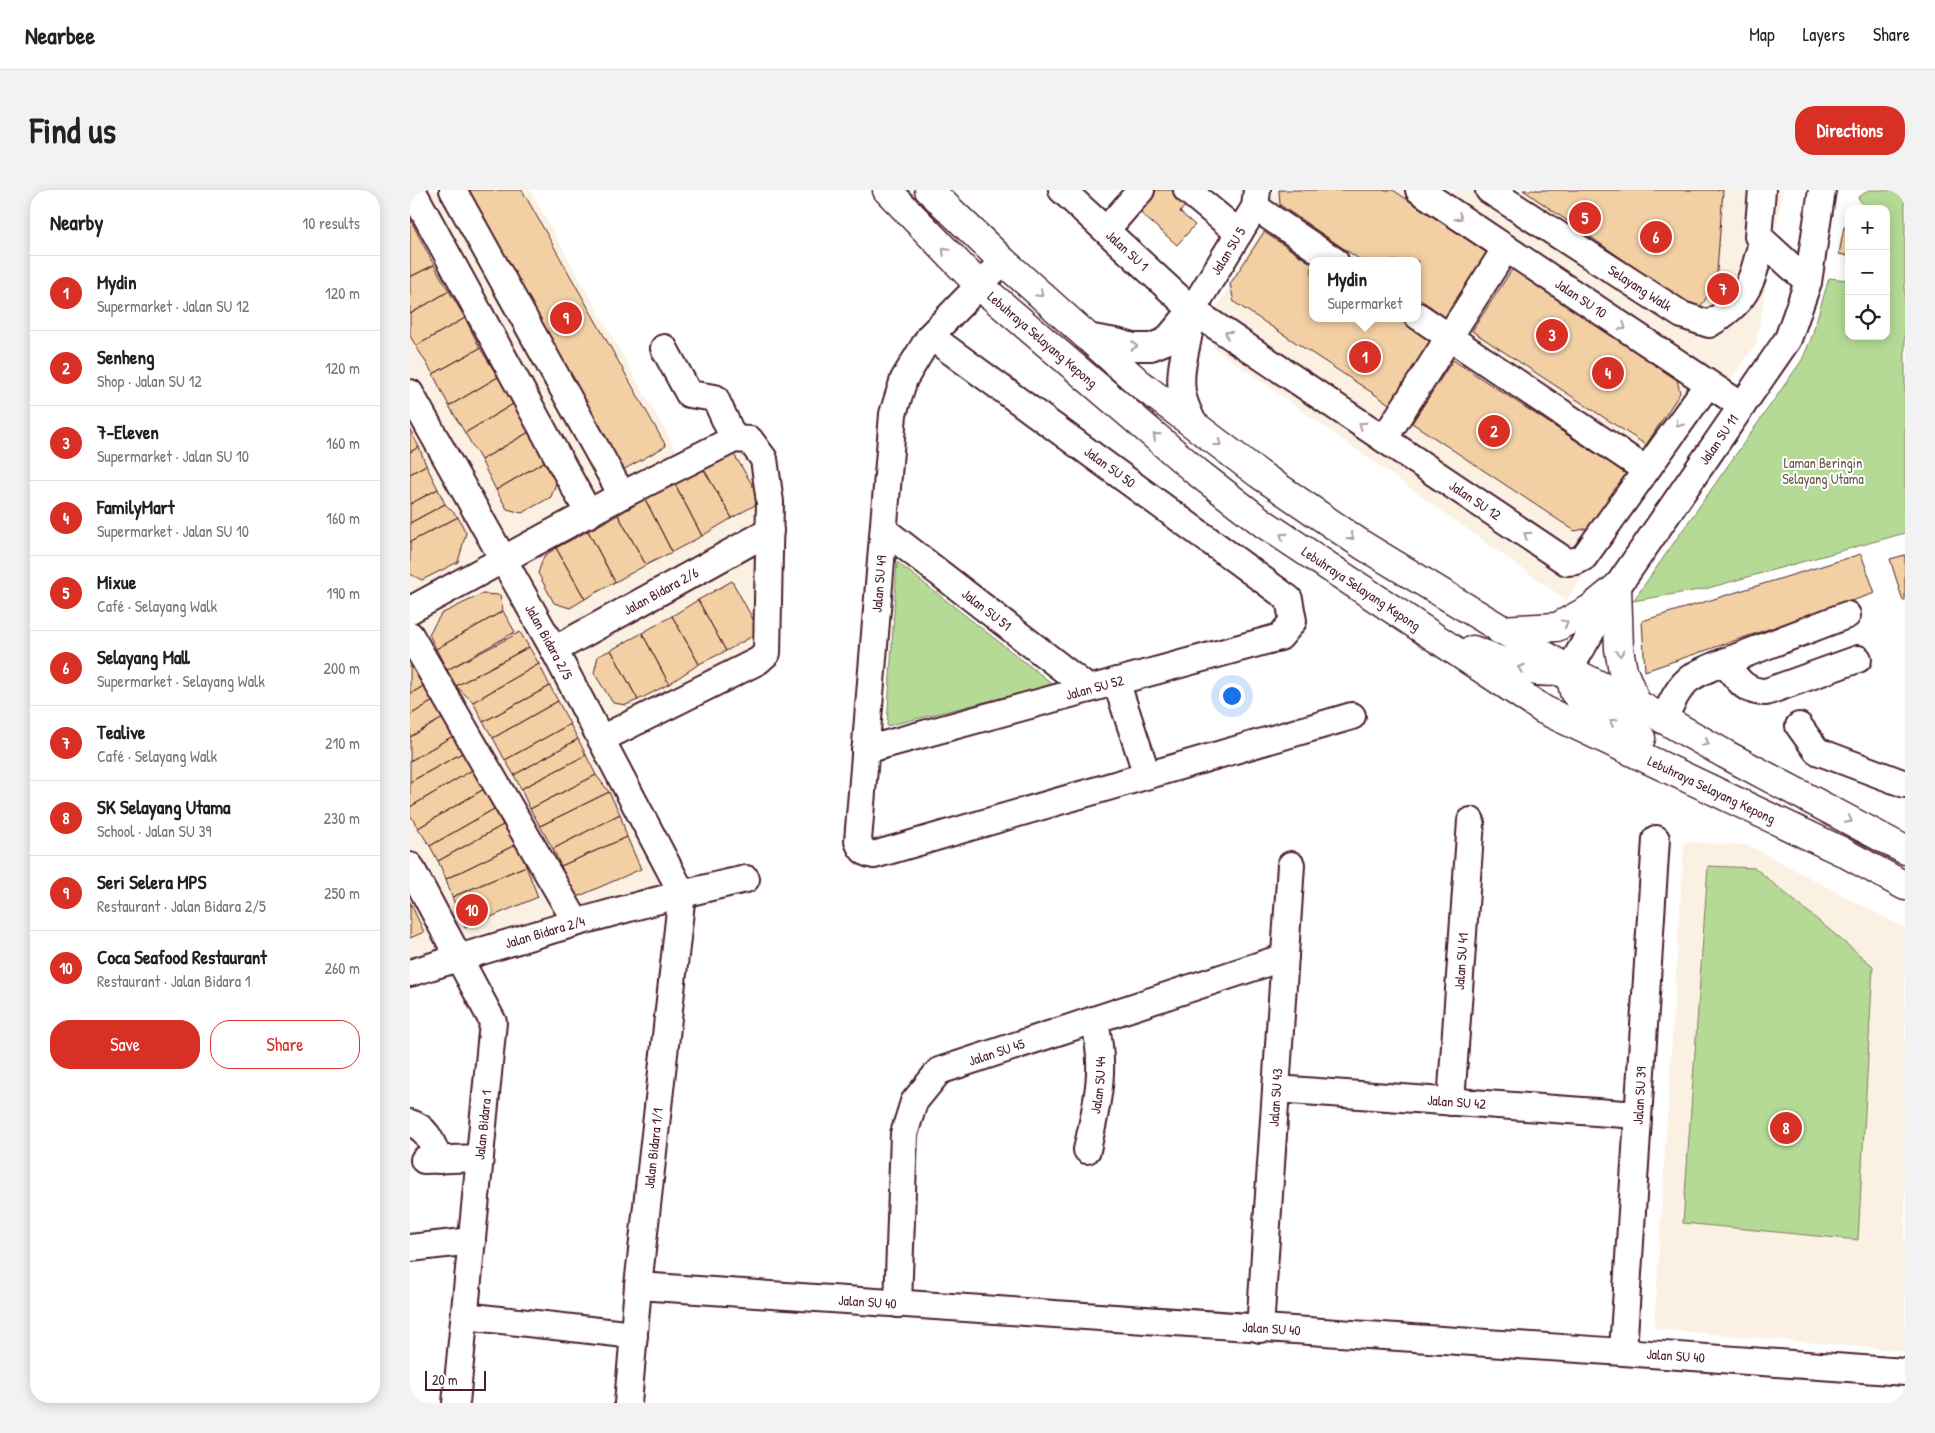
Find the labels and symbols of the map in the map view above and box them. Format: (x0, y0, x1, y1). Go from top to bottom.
pin: 5 (1569, 199, 1601, 237)
one-way arrow (1454, 211, 1463, 220)
pin: 6 (1640, 218, 1672, 256)
street label: Jalan SU 5 (1206, 223, 1250, 278)
street label: Jalan SU 1 (1102, 225, 1153, 275)
one-way arrow (942, 248, 951, 257)
street label: Selayang Walk (1605, 260, 1676, 315)
pin: 7 (1707, 270, 1739, 308)
street label: Jalan SU 10 (1552, 274, 1611, 322)
street label: Lebuhraya Selayang Kepong (984, 287, 1102, 392)
one-way arrow (1034, 288, 1043, 297)
pin: 9 (550, 299, 582, 337)
pin: 3 (1536, 316, 1568, 354)
one-way arrow (1618, 321, 1627, 330)
one-way arrow (1224, 331, 1233, 340)
pin: 1 (1349, 338, 1381, 376)
one-way arrow (1131, 340, 1139, 351)
pin: 4 (1592, 354, 1624, 392)
street label: Jalan SU 11 (1694, 410, 1742, 468)
pin: 2 (1478, 412, 1510, 450)
one-way arrow (1676, 418, 1685, 428)
one-way arrow (1359, 422, 1368, 431)
one-way arrow (1152, 433, 1161, 442)
one-way arrow (1212, 437, 1222, 446)
street label: Jalan SU 50 (1081, 442, 1140, 492)
park label: Laman Beringin Selayang Utama (1782, 453, 1864, 489)
street label: Jalan SU 12 (1446, 476, 1505, 524)
one-way arrow (1345, 531, 1354, 540)
one-way arrow (1523, 531, 1532, 541)
one-way arrow (1280, 533, 1289, 542)
street label: Lebuhraya Selayang Kepong (1298, 542, 1425, 635)
street label: Jalan SU 49 (867, 555, 890, 613)
street label: Jalan Bidara 2/6 (620, 562, 702, 619)
street label: Jalan SU 51 (958, 584, 1016, 635)
street label: Jalan Bidara 2/5 (521, 600, 578, 683)
one-way arrow (1559, 619, 1568, 629)
one-way arrow (1614, 650, 1625, 658)
one-way arrow (1517, 664, 1526, 674)
street label: Jalan SU 52 (1063, 670, 1126, 704)
your location (1219, 683, 1245, 709)
one-way arrow (1609, 718, 1618, 728)
one-way arrow (1700, 737, 1709, 747)
street label: Lebuhraya Selayang Kepong (1645, 751, 1779, 828)
one-way arrow (1844, 814, 1853, 824)
pin: 10 (456, 891, 488, 929)
street label: Jalan Bidara 2/4 (502, 911, 587, 952)
street label: Jalan SU 41 (1449, 932, 1472, 991)
street label: Jalan SU 45 (966, 1033, 1027, 1070)
street label: Jalan SU 44 (1085, 1056, 1109, 1115)
street label: Jalan SU 39 (1628, 1066, 1650, 1125)
street label: Jalan SU 43 (1264, 1068, 1286, 1127)
street label: Jalan Bidara 1 (469, 1089, 496, 1161)
street label: Jalan SU 42 (1427, 1090, 1487, 1113)
street label: Jalan Bidara 1/1 (639, 1107, 667, 1190)
pin: 8 (1770, 1109, 1802, 1147)
street label: Jalan SU 40 (838, 1290, 897, 1313)
street label: Jalan SU 40 (1242, 1317, 1301, 1340)
street label: Jalan SU 40 (1646, 1344, 1705, 1367)
scale bar (425, 1368, 486, 1391)

